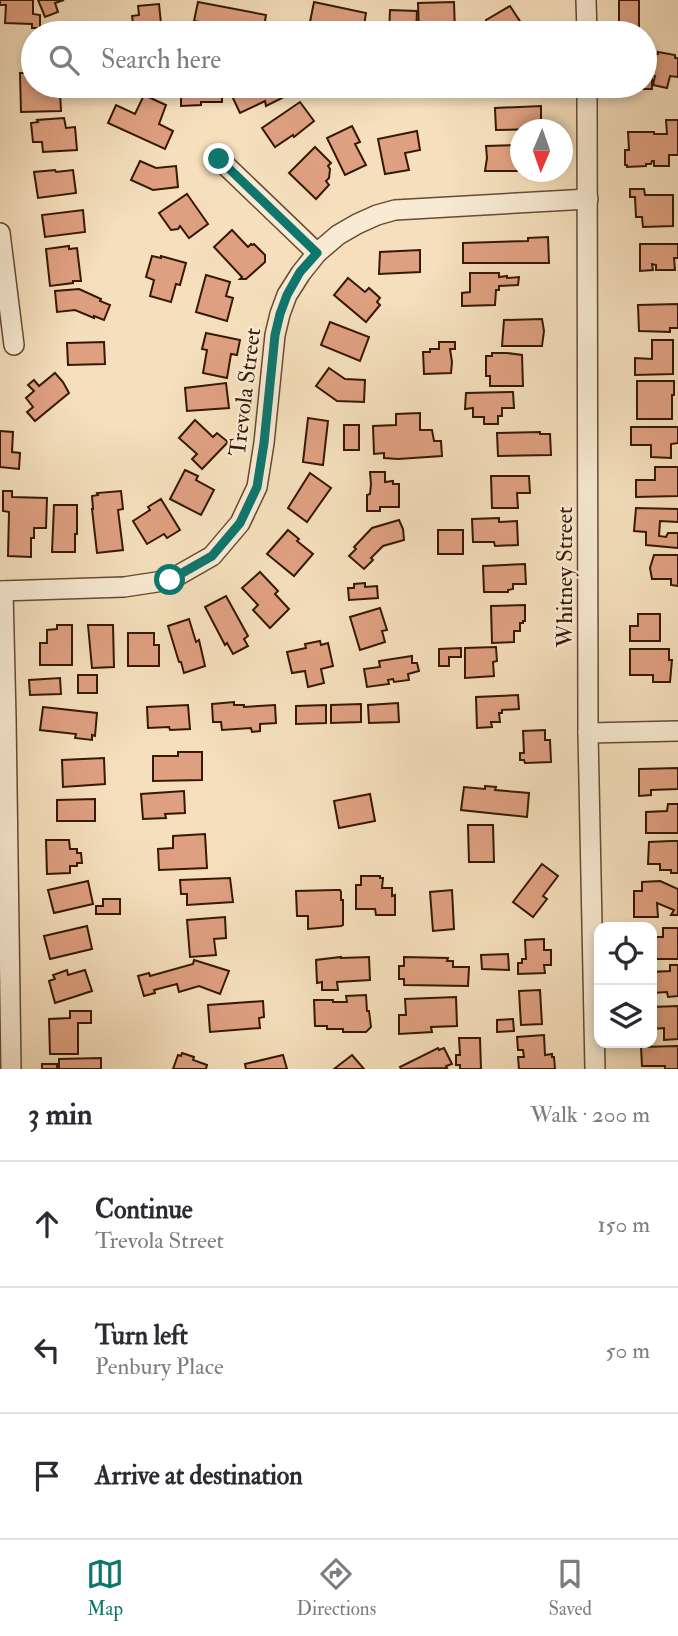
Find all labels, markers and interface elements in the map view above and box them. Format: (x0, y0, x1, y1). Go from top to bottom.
search box (21, 21, 657, 98)
icon: search (45, 41, 83, 79)
text: Search here (101, 44, 221, 76)
north arrow (510, 119, 573, 182)
route end (203, 143, 234, 174)
street label: Trevola Street (223, 326, 267, 458)
street label: Whitney Street (550, 506, 579, 649)
route start (154, 564, 185, 595)
map controls (594, 922, 657, 1048)
button: locate (594, 922, 657, 985)
button: layers (594, 985, 657, 1048)
text: 3 min (28, 1096, 93, 1133)
text: Walk · 200 m (530, 1100, 650, 1129)
text: Continue (95, 1194, 193, 1226)
icon: ahead (28, 1205, 66, 1243)
text: 150 m (597, 1210, 650, 1239)
text: Trevola Street (95, 1226, 224, 1255)
text: Turn left (95, 1320, 188, 1352)
icon: left (28, 1331, 66, 1369)
text: 50 m (606, 1336, 650, 1365)
text: Penbury Place (95, 1352, 224, 1381)
icon: arrive (28, 1457, 66, 1495)
text: Arrive at destination (95, 1460, 303, 1492)
tab: Map (86, 1555, 124, 1621)
tab: Directions (296, 1555, 376, 1621)
tab: Saved (548, 1555, 592, 1621)

